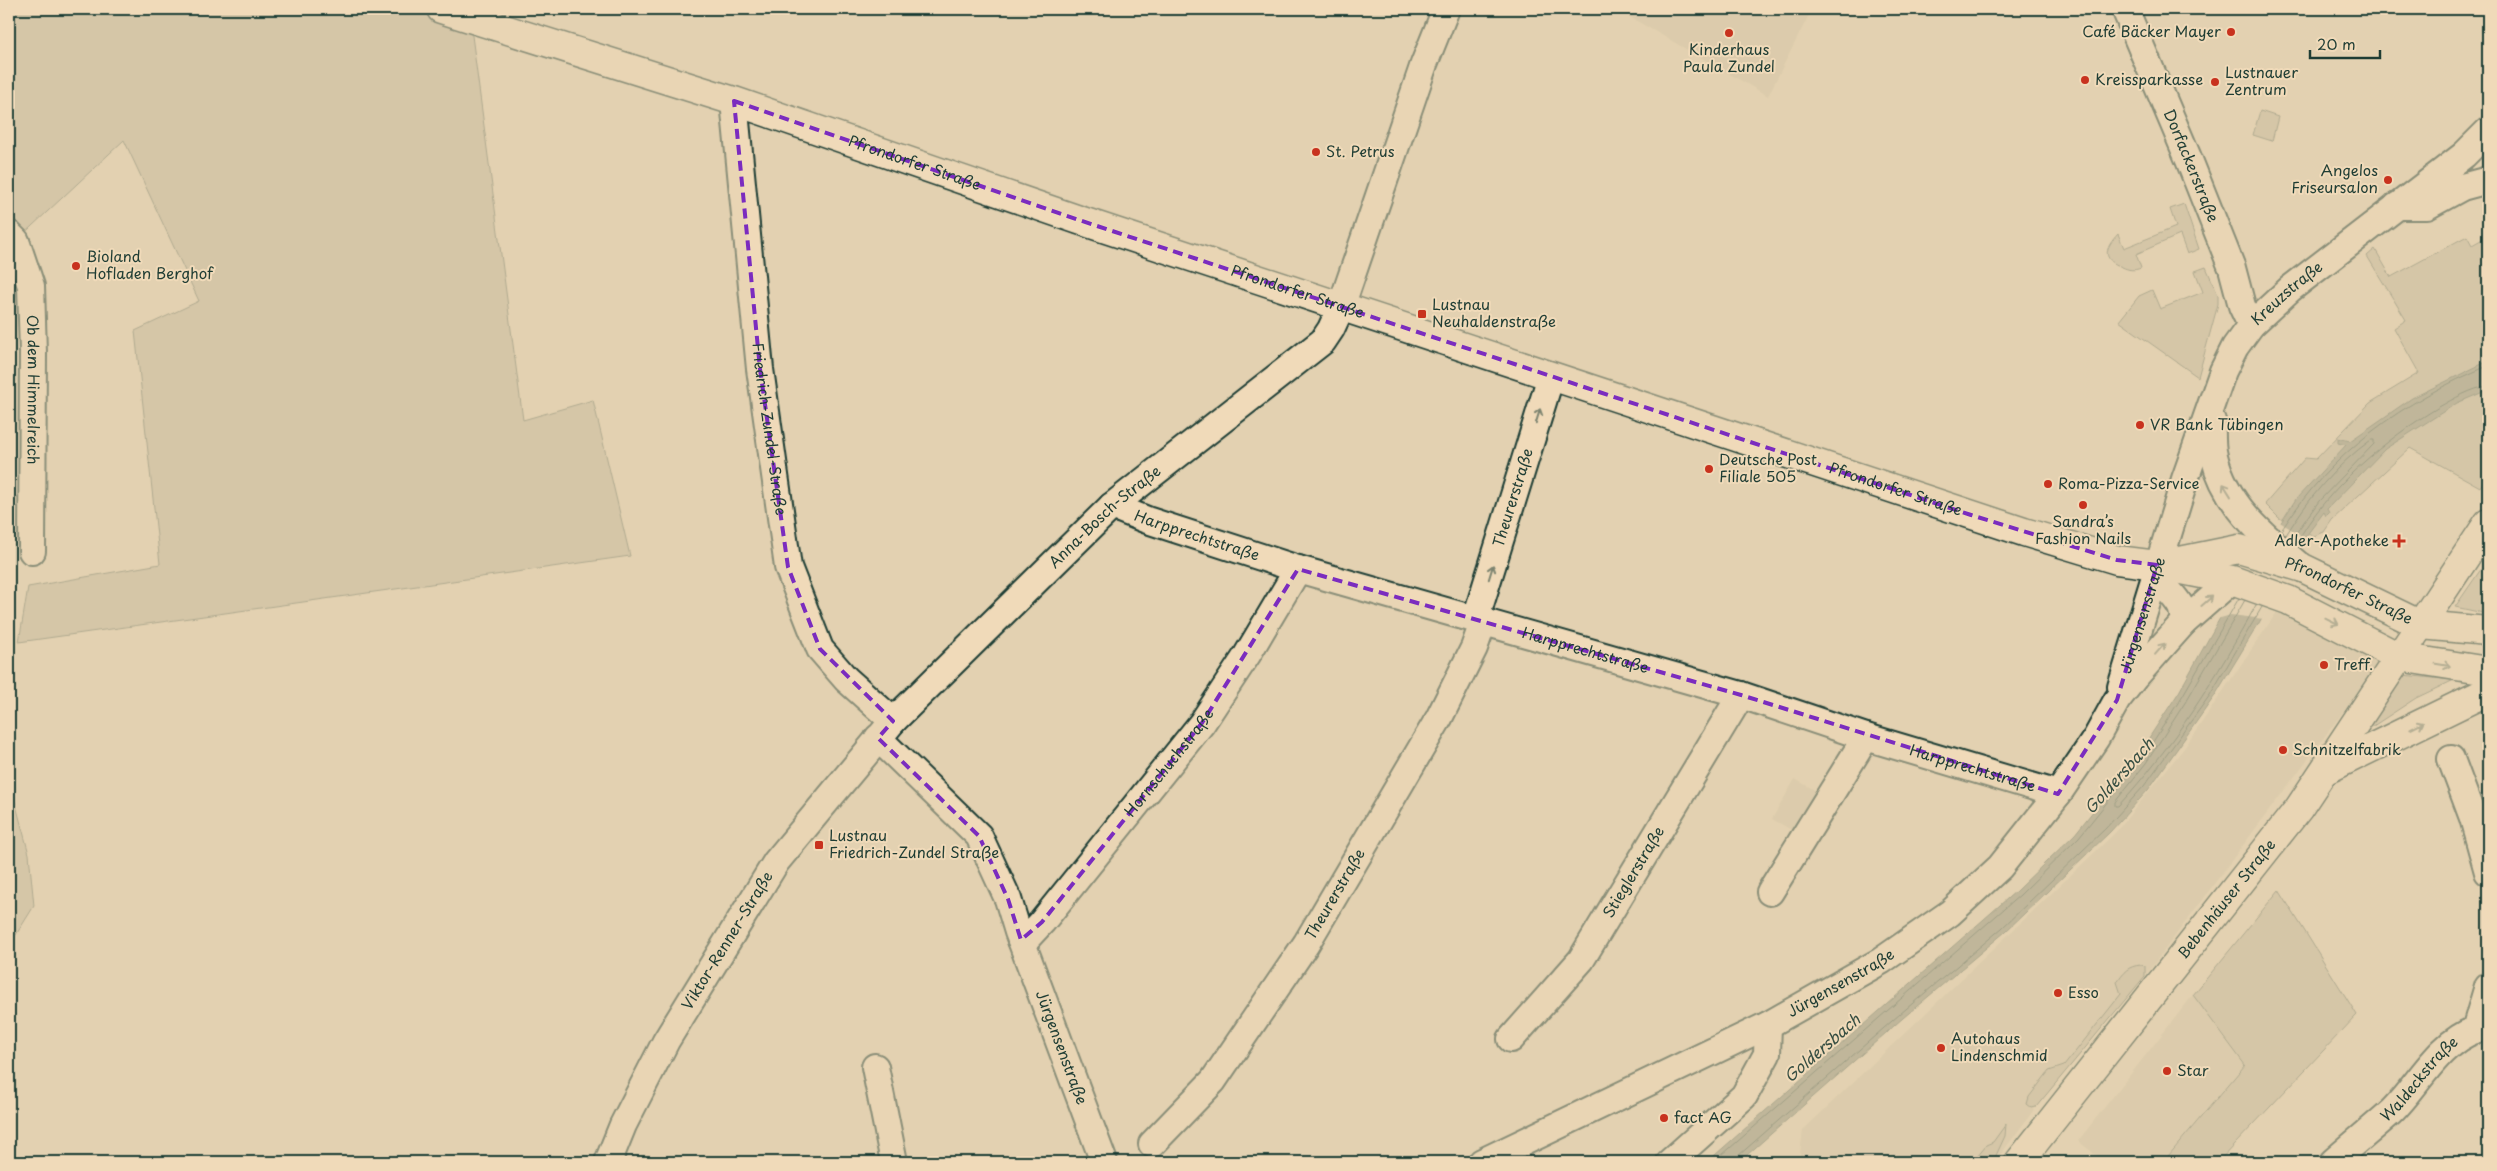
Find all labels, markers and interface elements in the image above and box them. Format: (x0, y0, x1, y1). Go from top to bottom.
place label: Café Bäcker Mayer (2082, 19, 2221, 42)
marker: Café Bäcker Mayer (2225, 26, 2237, 38)
marker: Kinderhaus Paula Zundel (1723, 27, 1735, 39)
scale bar (2310, 28, 2380, 60)
text: 20 m (2317, 32, 2356, 55)
place label: Kinderhaus Paula Zundel (1683, 37, 1775, 77)
place label: Lustnauer Zentrum (2225, 60, 2298, 100)
place label: Kreissparkasse (2095, 67, 2203, 90)
marker: Kreissparkasse (2079, 74, 2091, 86)
marker: Lustnauer Zentrum (2209, 76, 2221, 88)
street label: Dorfackerstraße (2159, 105, 2226, 225)
street label: Pfrondorfer Straße (846, 128, 984, 195)
place label: St. Petrus (1326, 139, 1395, 162)
marker: St. Petrus (1310, 146, 1322, 158)
place label: Angelos Friseursalon (2291, 158, 2378, 198)
marker: Angelos Friseursalon (2382, 174, 2394, 186)
place label: Bioland Hofladen Berghof (86, 244, 214, 284)
street label: Kreuzstraße (2245, 255, 2327, 330)
street label: Pfrondorfer Straße (1228, 258, 1367, 323)
marker: Bioland Hofladen Berghof (70, 260, 82, 272)
place label: Lustnau Neuhaldenstraße (1432, 292, 1556, 332)
marker: Lustnau Neuhaldenstraße (1416, 308, 1428, 320)
street label: Ob dem Himmelreich (22, 314, 46, 465)
street label: Friedrich-Zundel-Straße (748, 342, 794, 517)
one-way arrow (1534, 409, 1544, 425)
place label: VR Bank Tübingen (2150, 412, 2283, 435)
marker: VR Bank Tübingen (2134, 419, 2146, 431)
street label: Theurerstraße (1486, 445, 1538, 549)
place label: Deutsche Post Filiale 505 (1719, 447, 1817, 487)
street label: Pfrondorfer Straße (1827, 455, 1966, 521)
street label: Anna-Bosch-Straße (1042, 459, 1165, 572)
marker: Deutsche Post Filiale 505 (1703, 463, 1715, 475)
place label: Roma-Pizza-Service (2058, 471, 2200, 494)
marker: Roma-Pizza-Service (2042, 478, 2054, 490)
one-way arrow (2222, 484, 2232, 498)
marker: Sandra’s Fashion Nails (2077, 499, 2089, 511)
street label: Harpprechtstraße (1131, 503, 1263, 566)
place label: Sandra’s Fashion Nails (2035, 509, 2131, 549)
place label: Adler-Apotheke (2275, 528, 2389, 551)
marker: Adler-Apotheke (2393, 535, 2405, 547)
street label: Pfrondorfer Straße (2282, 550, 2417, 629)
street label: Jürgensenstraße (2113, 554, 2170, 676)
one-way arrow (1486, 564, 1496, 580)
one-way arrow (2200, 596, 2213, 607)
one-way arrow (2324, 617, 2339, 627)
street label: Harpprechtstraße (1520, 620, 1652, 678)
one-way arrow (2154, 643, 2165, 656)
place label: Treff. (2334, 652, 2373, 675)
marker: Treff. (2318, 659, 2330, 671)
one-way arrow (2435, 661, 2451, 671)
street label: Hornschuchstraße (1118, 703, 1219, 821)
one-way arrow (2409, 721, 2424, 730)
water label: Goldersbach (2078, 732, 2159, 818)
place label: Schnitzelfabrik (2293, 737, 2401, 760)
street label: Harpprechtstraße (1907, 738, 2039, 797)
marker: Schnitzelfabrik (2277, 744, 2289, 756)
street label: Stieglerstraße (1596, 821, 1669, 922)
place label: Lustnau Friedrich-Zundel Straße (829, 823, 999, 863)
street label: Bebenhäuser Straße (2171, 834, 2280, 963)
marker: Lustnau Friedrich-Zundel Straße (813, 839, 825, 851)
street label: Theurerstraße (1298, 844, 1370, 943)
street label: Viktor-Renner-Straße (675, 866, 778, 1014)
street label: Jürgensenstraße (1782, 942, 1898, 1022)
place label: Esso (2068, 980, 2099, 1003)
street label: Jürgensenstraße (1031, 987, 1094, 1107)
marker: Esso (2052, 987, 2064, 999)
water label: Goldersbach (1778, 1007, 1865, 1087)
place label: Autohaus Lindenschmid (1951, 1026, 2048, 1066)
street label: Waldeckstraße (2375, 1030, 2462, 1126)
marker: Autohaus Lindenschmid (1935, 1042, 1947, 1054)
place label: Star (2177, 1058, 2209, 1081)
marker: Star (2161, 1065, 2173, 1077)
place label: fact AG (1674, 1105, 1732, 1128)
marker: fact AG (1658, 1112, 1670, 1124)

